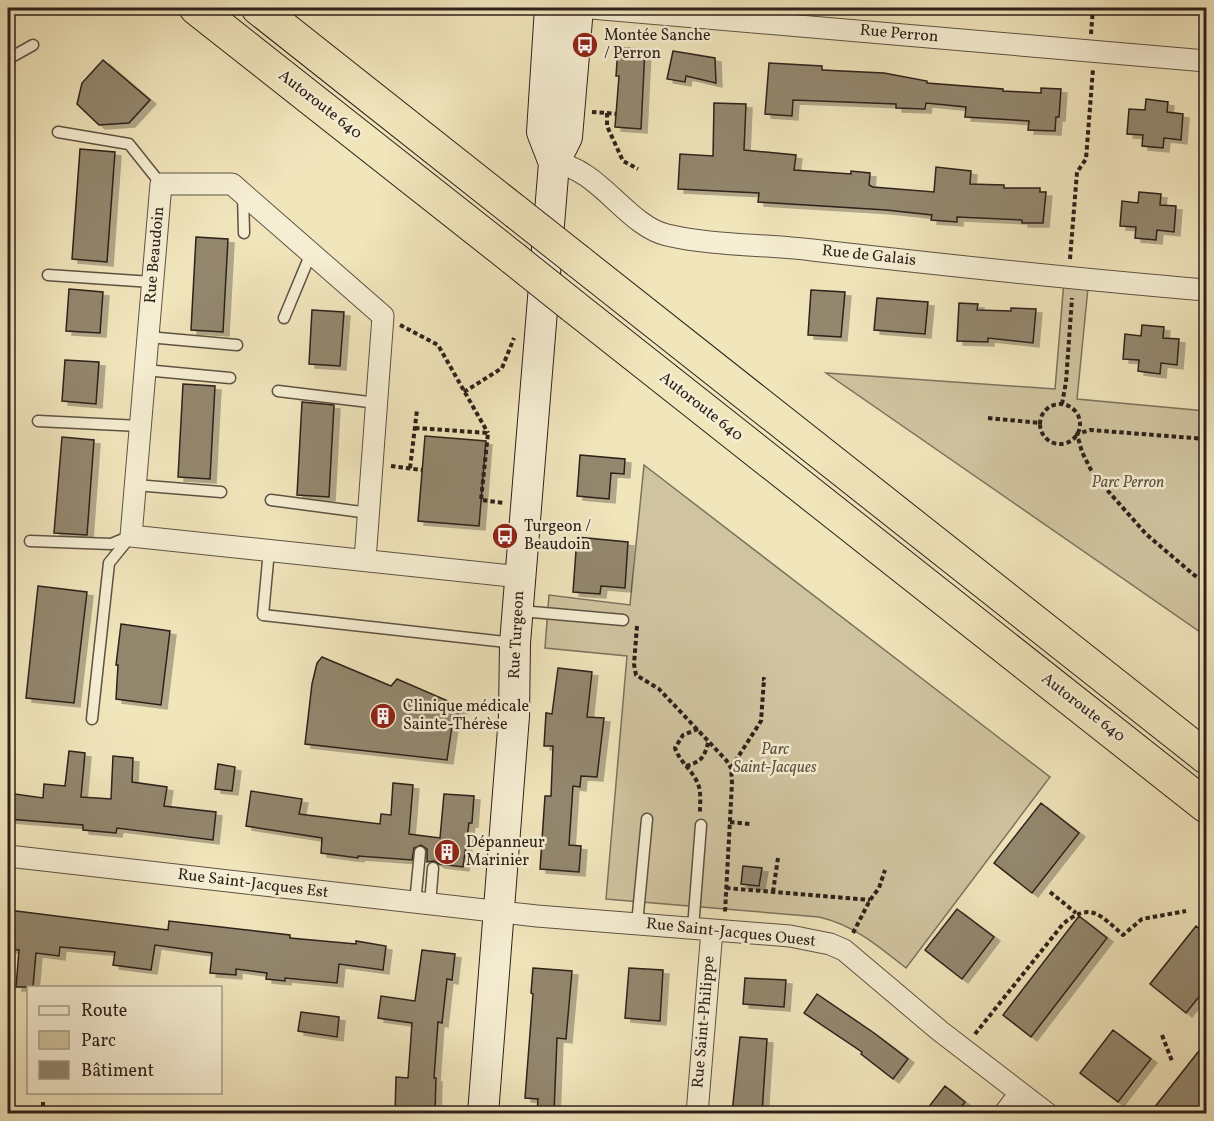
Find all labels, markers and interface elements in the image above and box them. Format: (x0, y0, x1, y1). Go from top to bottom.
street label: Rue Perron (859, 20, 939, 48)
place label: Montée Sanche / Perron (604, 25, 711, 65)
bus stop icon: Montée Sanche / Perron (570, 30, 600, 60)
street label: Autoroute 640 (273, 65, 367, 145)
street label: Rue Beaudoin (140, 206, 170, 304)
street label: Rue de Galais (821, 240, 917, 272)
street label: Autoroute 640 (654, 367, 748, 447)
park label: Parc Perron (1092, 472, 1164, 494)
place label: Turgeon / Beaudoin (524, 516, 591, 556)
bus stop icon: Turgeon / Beaudoin (490, 521, 520, 551)
street label: Rue Turgeon (504, 590, 530, 680)
street label: Autoroute 640 (1036, 668, 1130, 748)
place label: Clinique médicale Sainte-Thérèse (403, 696, 529, 736)
building icon: Clinique médicale Sainte-Thérèse (368, 701, 398, 731)
park label: Parc Saint-Jacques (733, 739, 817, 779)
place label: Dépanneur Marinier (466, 832, 545, 872)
building icon: Dépanneur Marinier (432, 837, 462, 867)
street label: Rue Saint-Jacques Est (176, 864, 330, 904)
street label: Rue Saint-Jacques Ouest (645, 913, 817, 953)
street label: Rue Saint-Philippe (687, 955, 721, 1089)
legend (27, 986, 222, 1094)
text: Route (81, 999, 127, 1024)
text: Parc (81, 1029, 116, 1054)
text: Bâtiment (81, 1059, 154, 1084)

